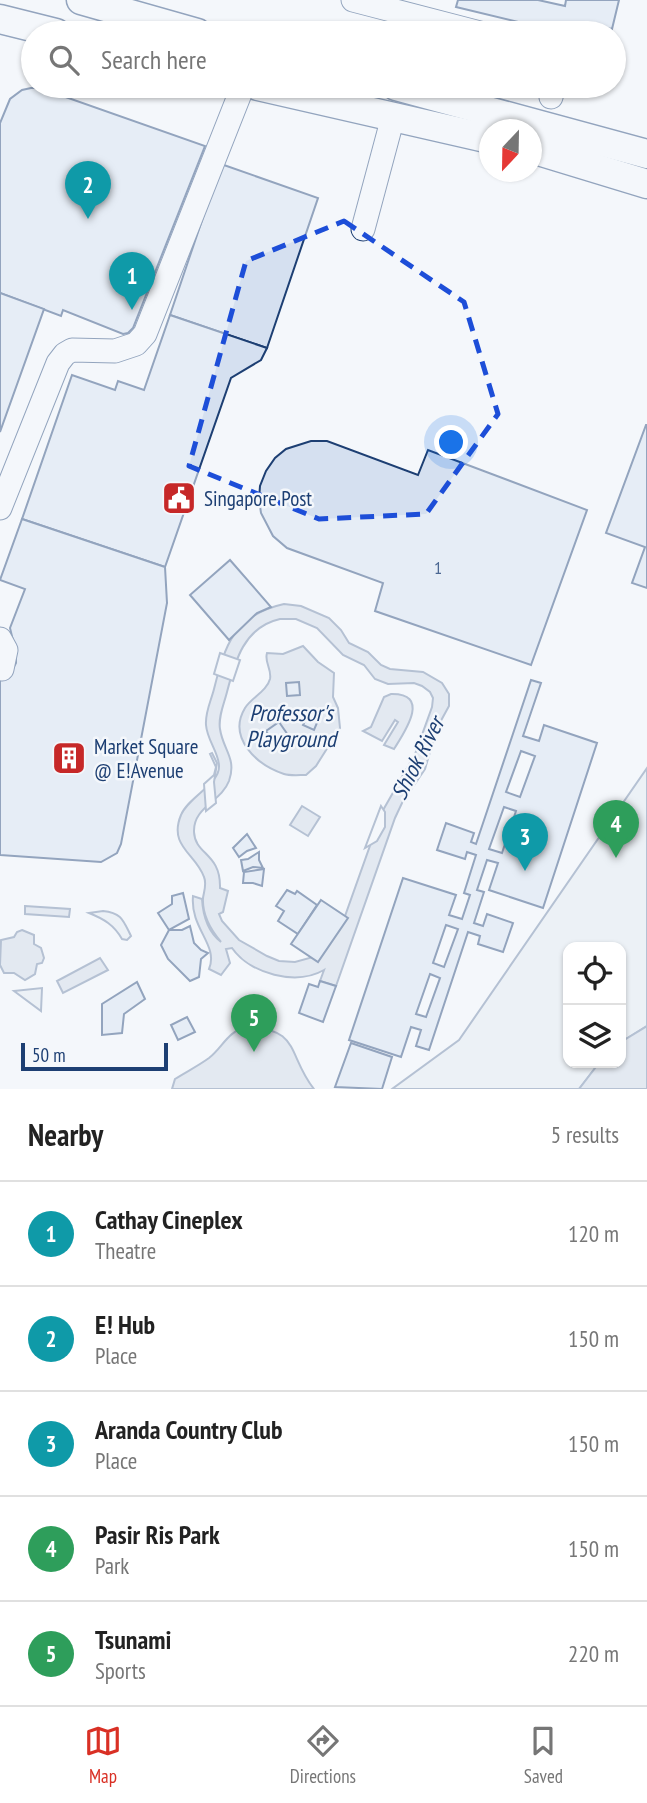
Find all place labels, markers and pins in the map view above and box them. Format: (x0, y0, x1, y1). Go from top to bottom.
pin: 2 (65, 161, 111, 219)
pin: 1 (109, 252, 155, 310)
public building icon: Singapore Post (160, 479, 198, 517)
place label: Singapore Post (204, 485, 312, 512)
place label: Market Square @ E!Avenue (94, 733, 198, 784)
building icon: Market Square @ E!Avenue (50, 739, 88, 777)
pin: 4 (593, 800, 639, 858)
pin: 3 (502, 813, 548, 871)
pin: 5 (231, 994, 277, 1052)

